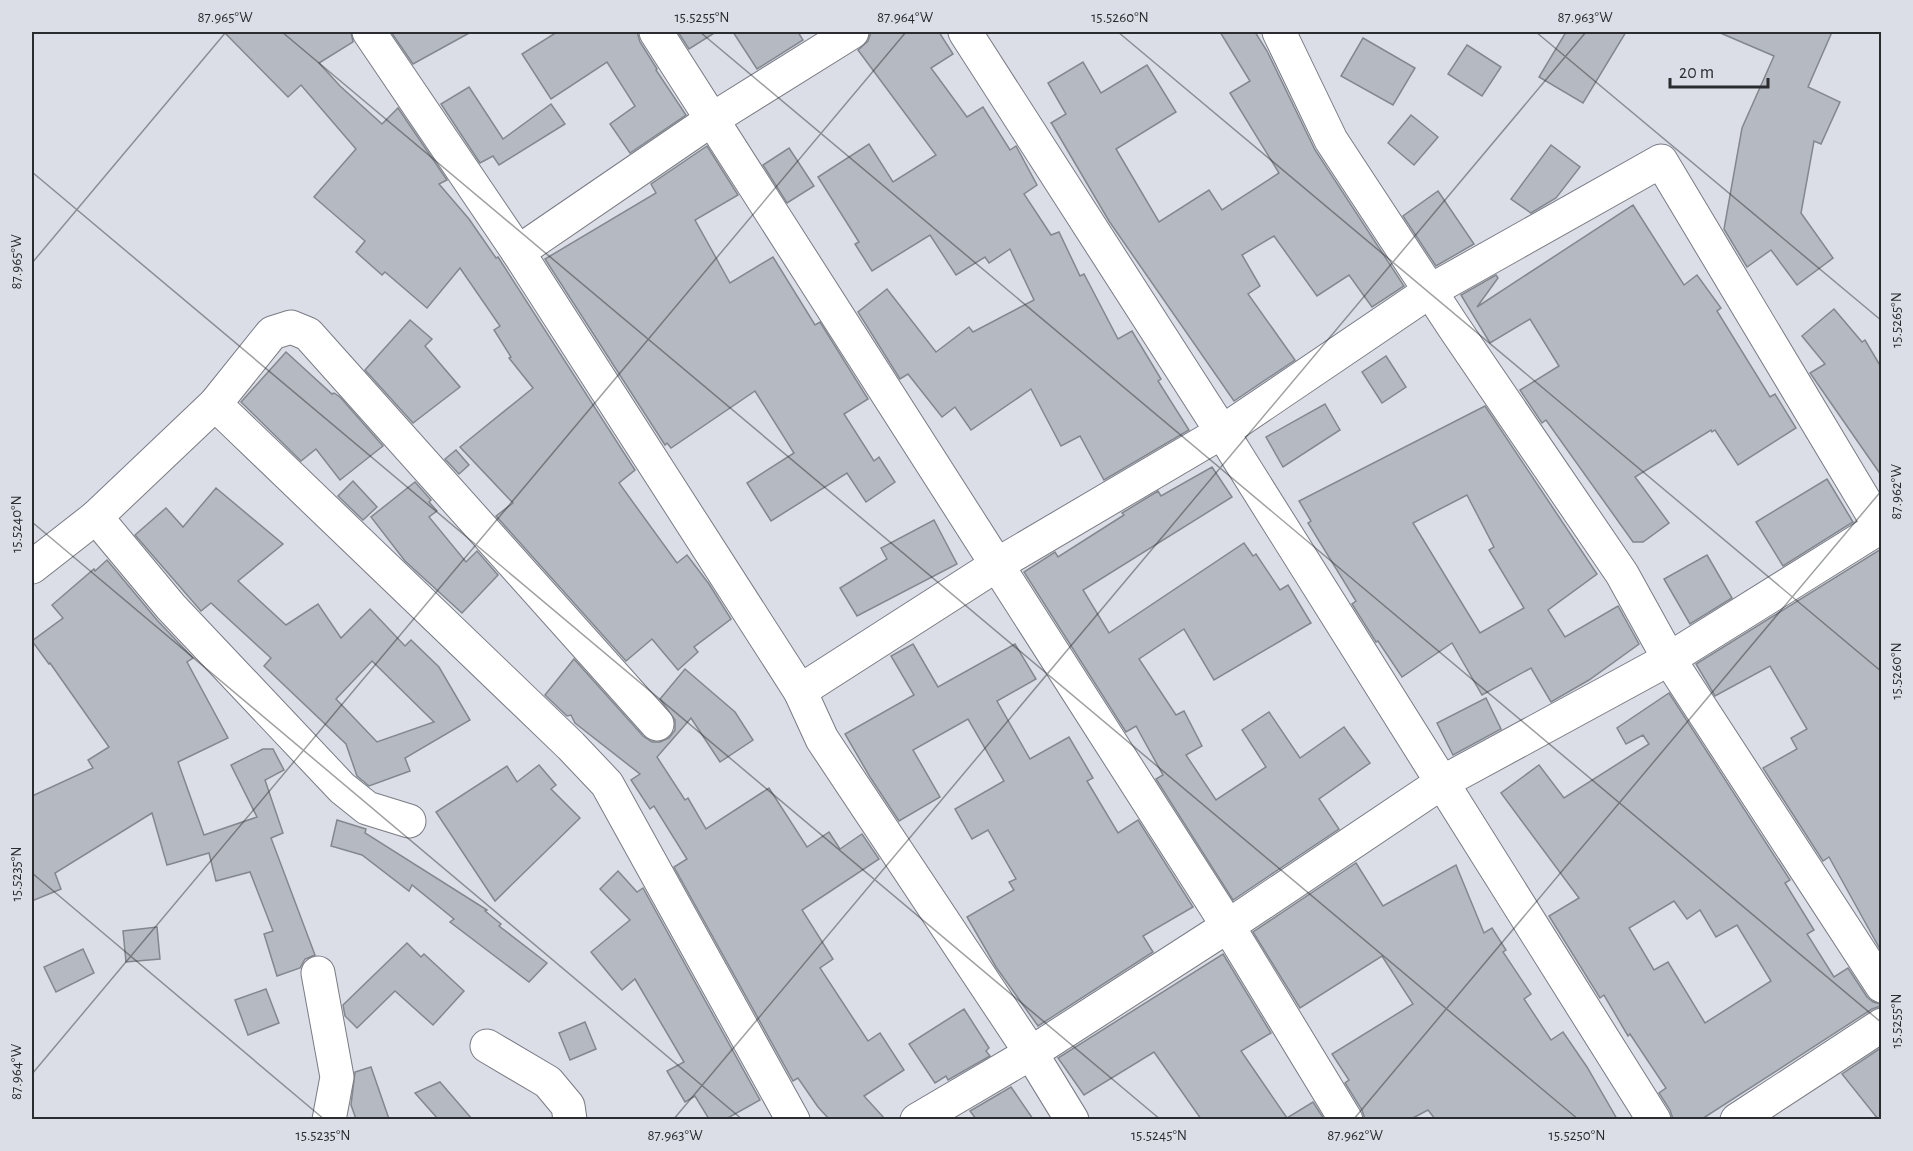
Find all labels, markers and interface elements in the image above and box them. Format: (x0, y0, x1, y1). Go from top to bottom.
text: 87.965°W (197, 10, 253, 25)
text: 15.5255°N (674, 10, 730, 25)
text: 87.964°W (877, 10, 934, 25)
text: 15.5260°N (1091, 10, 1149, 25)
text: 87.963°W (1557, 10, 1613, 25)
scale bar (1670, 51, 1768, 89)
text: 20 m (1679, 64, 1714, 82)
text: 87.965°W (9, 234, 24, 290)
text: 15.5265°N (1889, 292, 1904, 348)
text: 87.962°W (1889, 464, 1904, 520)
text: 15.5240°N (9, 495, 24, 553)
text: 15.5260°N (1889, 642, 1904, 700)
text: 15.5235°N (9, 846, 24, 902)
text: 15.5255°N (1889, 993, 1904, 1049)
text: 87.964°W (9, 1043, 24, 1100)
text: 15.5235°N (295, 1128, 351, 1143)
text: 87.963°W (647, 1128, 703, 1143)
text: 15.5245°N (1131, 1128, 1187, 1143)
text: 87.962°W (1327, 1128, 1383, 1143)
text: 15.5250°N (1549, 1128, 1605, 1143)

